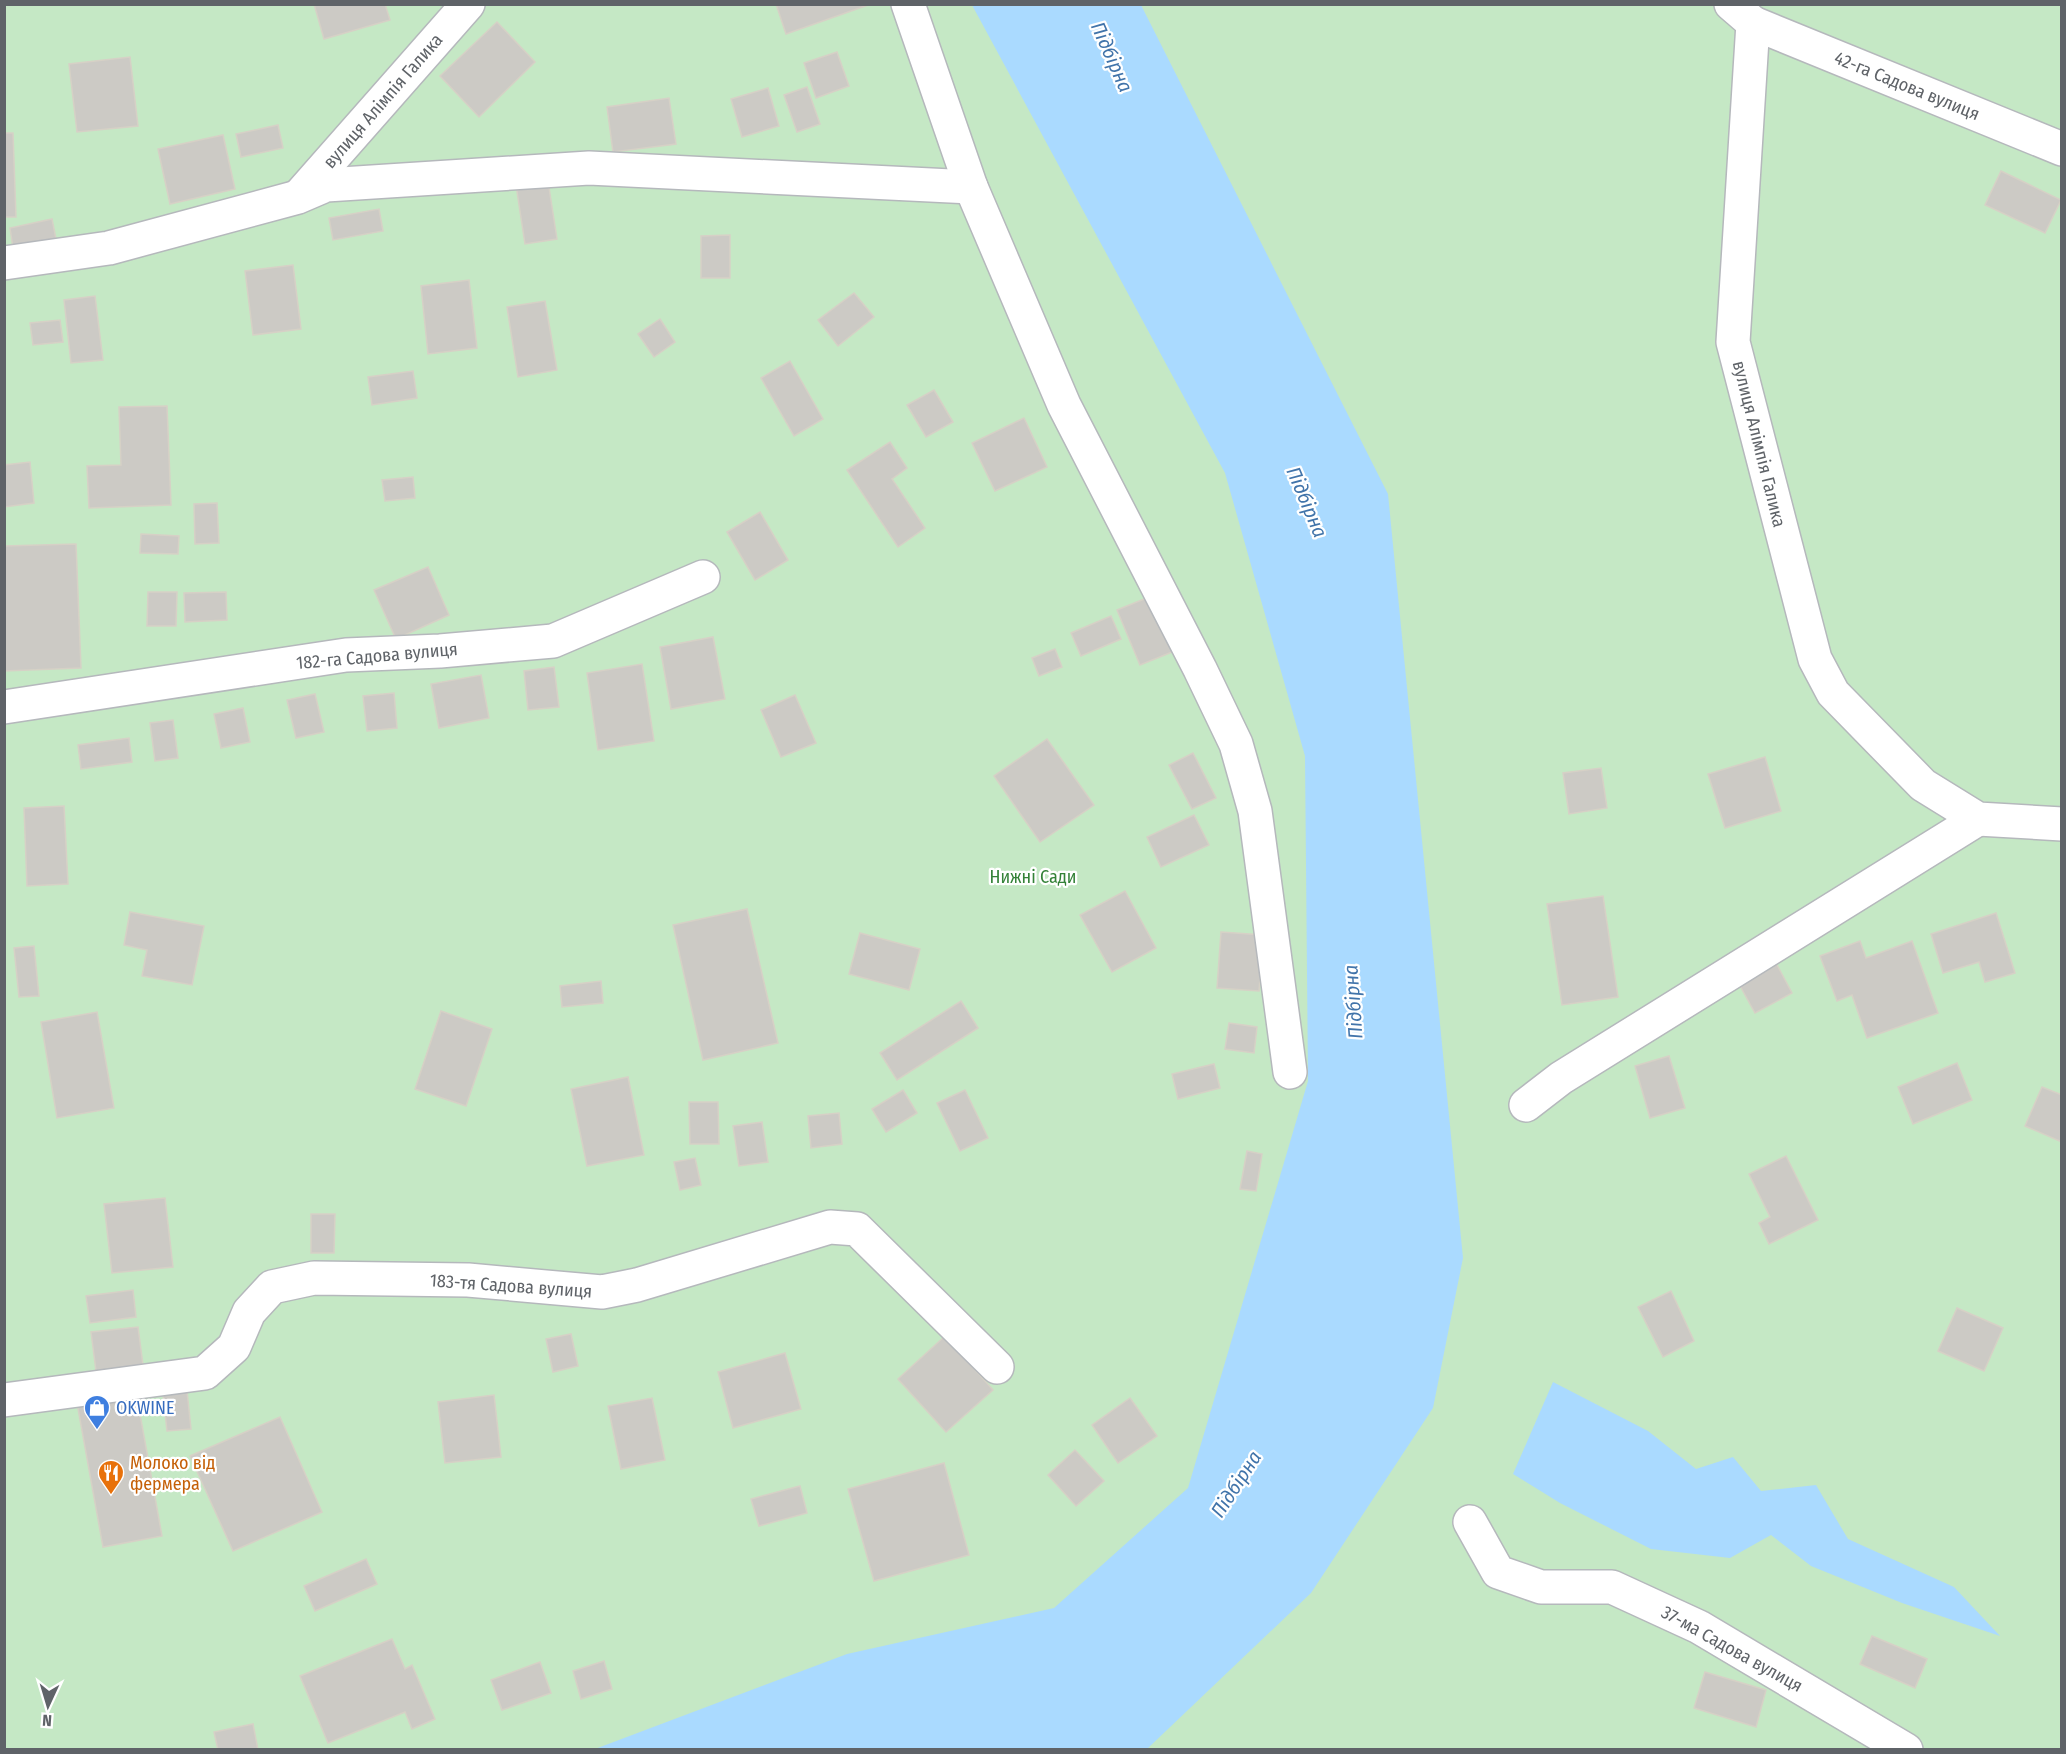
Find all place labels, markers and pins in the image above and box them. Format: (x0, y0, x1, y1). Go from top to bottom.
shop icon: OKWINE (82, 1393, 112, 1431)
place label: OKWINE (116, 1397, 174, 1419)
place label: Молоко від фермера (130, 1452, 215, 1495)
restaurant icon: Молоко від фермера (96, 1458, 126, 1496)

